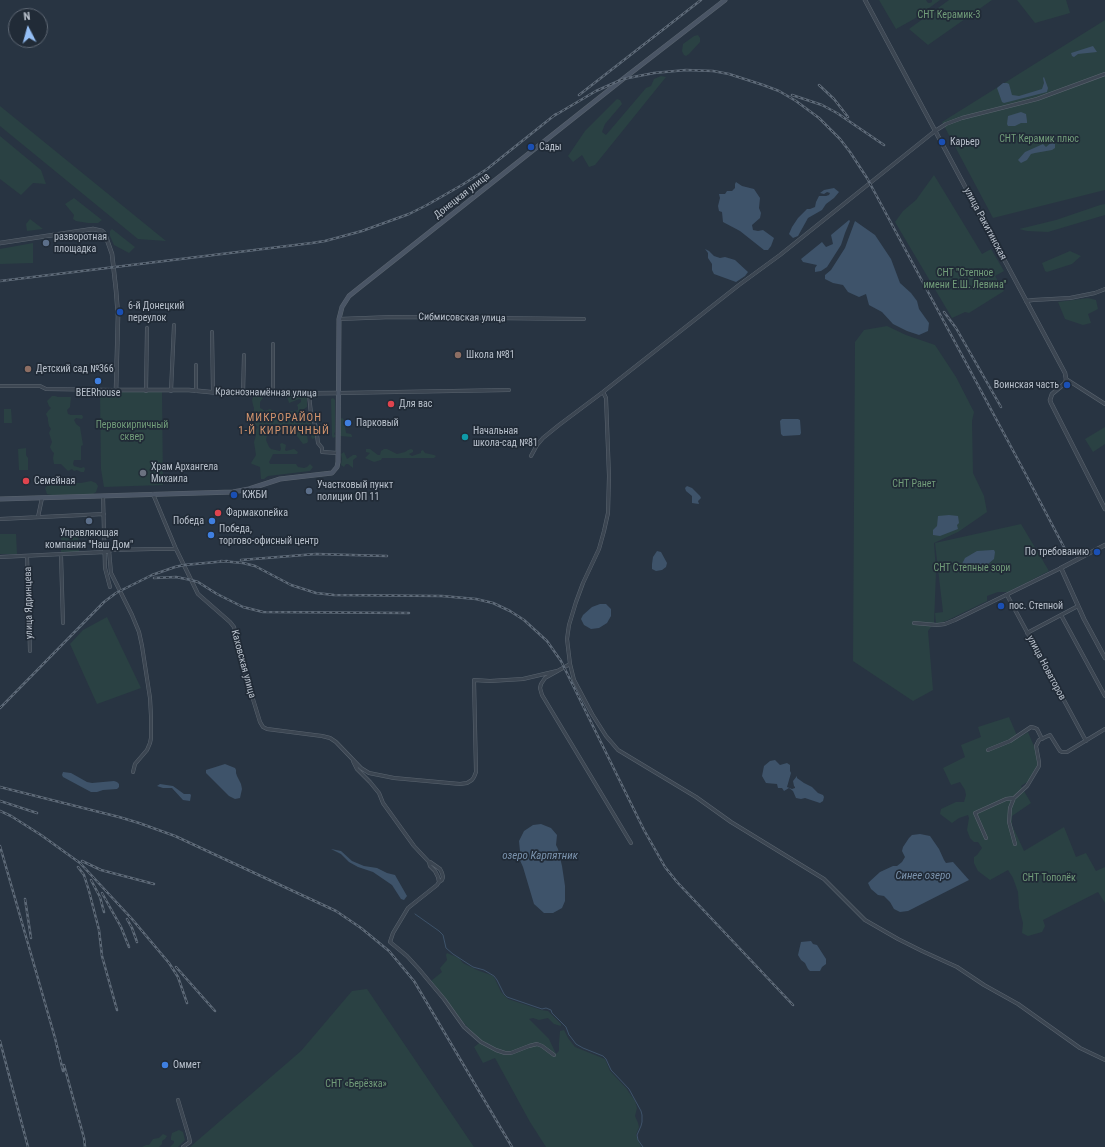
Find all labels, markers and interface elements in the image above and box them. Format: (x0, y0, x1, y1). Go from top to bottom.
north arrow (8, 8, 48, 48)
park label: СНТ Керамик-3 (918, 9, 980, 21)
text: N (23, 10, 31, 23)
park label: СНТ Керамик плюс (999, 133, 1079, 145)
place label: Карьер (950, 136, 980, 148)
marker: Карьер (937, 137, 947, 147)
place label: Сады (539, 141, 562, 153)
marker: Сады (526, 142, 536, 152)
street label: Донецкая улица (432, 170, 492, 222)
street label: улица Ракитинская (961, 186, 1009, 262)
place label: разворотная площадка (54, 231, 107, 254)
marker: разворотная площадка (41, 238, 51, 248)
park label: СНТ "Степное имени Е.Ш. Левина" (923, 267, 1007, 290)
place label: 6-й Донецкий переулок (128, 300, 184, 324)
marker: 6-й Донецкий переулок (115, 307, 125, 317)
street label: Сибмисовская улица (418, 311, 506, 325)
place label: Школа №81 (466, 349, 515, 361)
marker: Школа №81 (453, 350, 463, 360)
place label: Детский сад №366 (36, 363, 114, 375)
marker: Детский сад №366 (23, 364, 33, 374)
marker: BEERhouse (93, 376, 103, 386)
place label: Воинская часть (994, 379, 1059, 391)
marker: Воинская часть (1062, 380, 1072, 390)
street label: Краснознамённая улица (215, 386, 317, 400)
place label: BEERhouse (76, 387, 120, 399)
place label: Для вас (399, 398, 432, 410)
marker: Для вас (386, 399, 396, 409)
district label: МИКРОРАЙОН 1-Й КИРПИЧНЫЙ (238, 411, 330, 437)
place label: Парковый (356, 417, 399, 429)
marker: Парковый (343, 418, 353, 428)
park label: Первокирпичный сквер (96, 419, 168, 442)
place label: Начальная школа-сад №81 (473, 425, 538, 448)
marker: Начальная школа-сад №81 (460, 432, 470, 442)
place label: Храм Архангела Михаила (151, 461, 218, 484)
marker: Храм Архангела Михаила (138, 468, 148, 478)
place label: Семейная (34, 475, 75, 487)
marker: Семейная (21, 476, 31, 486)
park label: СНТ Ранет (892, 478, 936, 490)
place label: Участковый пункт полиции ОП 11 (317, 479, 393, 502)
marker: Участковый пункт полиции ОП 11 (304, 486, 314, 496)
place label: КЖБИ (242, 489, 267, 501)
marker: КЖБИ (229, 490, 239, 500)
place label: Фармакопейка (226, 507, 288, 519)
marker: Фармакопейка (213, 508, 223, 518)
place label: Победа (173, 515, 204, 527)
marker: Управляющая компания "Наш Дом" (84, 516, 94, 526)
marker: Победа (207, 516, 217, 526)
place label: Победа, торгово-офисный центр (219, 523, 319, 546)
place label: Управляющая компания "Наш Дом" (45, 527, 133, 550)
marker: Победа, торгово-офисный центр (206, 530, 216, 540)
place label: По требованию (1025, 546, 1089, 558)
marker: По требованию (1092, 547, 1102, 557)
park label: СНТ Степные зори (934, 562, 1010, 574)
street label: улица Ядринцева (22, 567, 36, 639)
place label: пос. Степной (1009, 600, 1063, 612)
marker: пос. Степной (996, 601, 1006, 611)
street label: Каховская улица (228, 629, 258, 699)
street label: улица Новаторов (1024, 634, 1068, 702)
water label: озеро Карпятник (502, 849, 578, 863)
water label: Синее озеро (895, 869, 951, 883)
park label: СНТ Тополёк (1022, 872, 1076, 884)
place label: Оммет (173, 1059, 201, 1071)
marker: Оммет (160, 1060, 170, 1070)
park label: СНТ «Берёзка» (325, 1078, 387, 1090)

